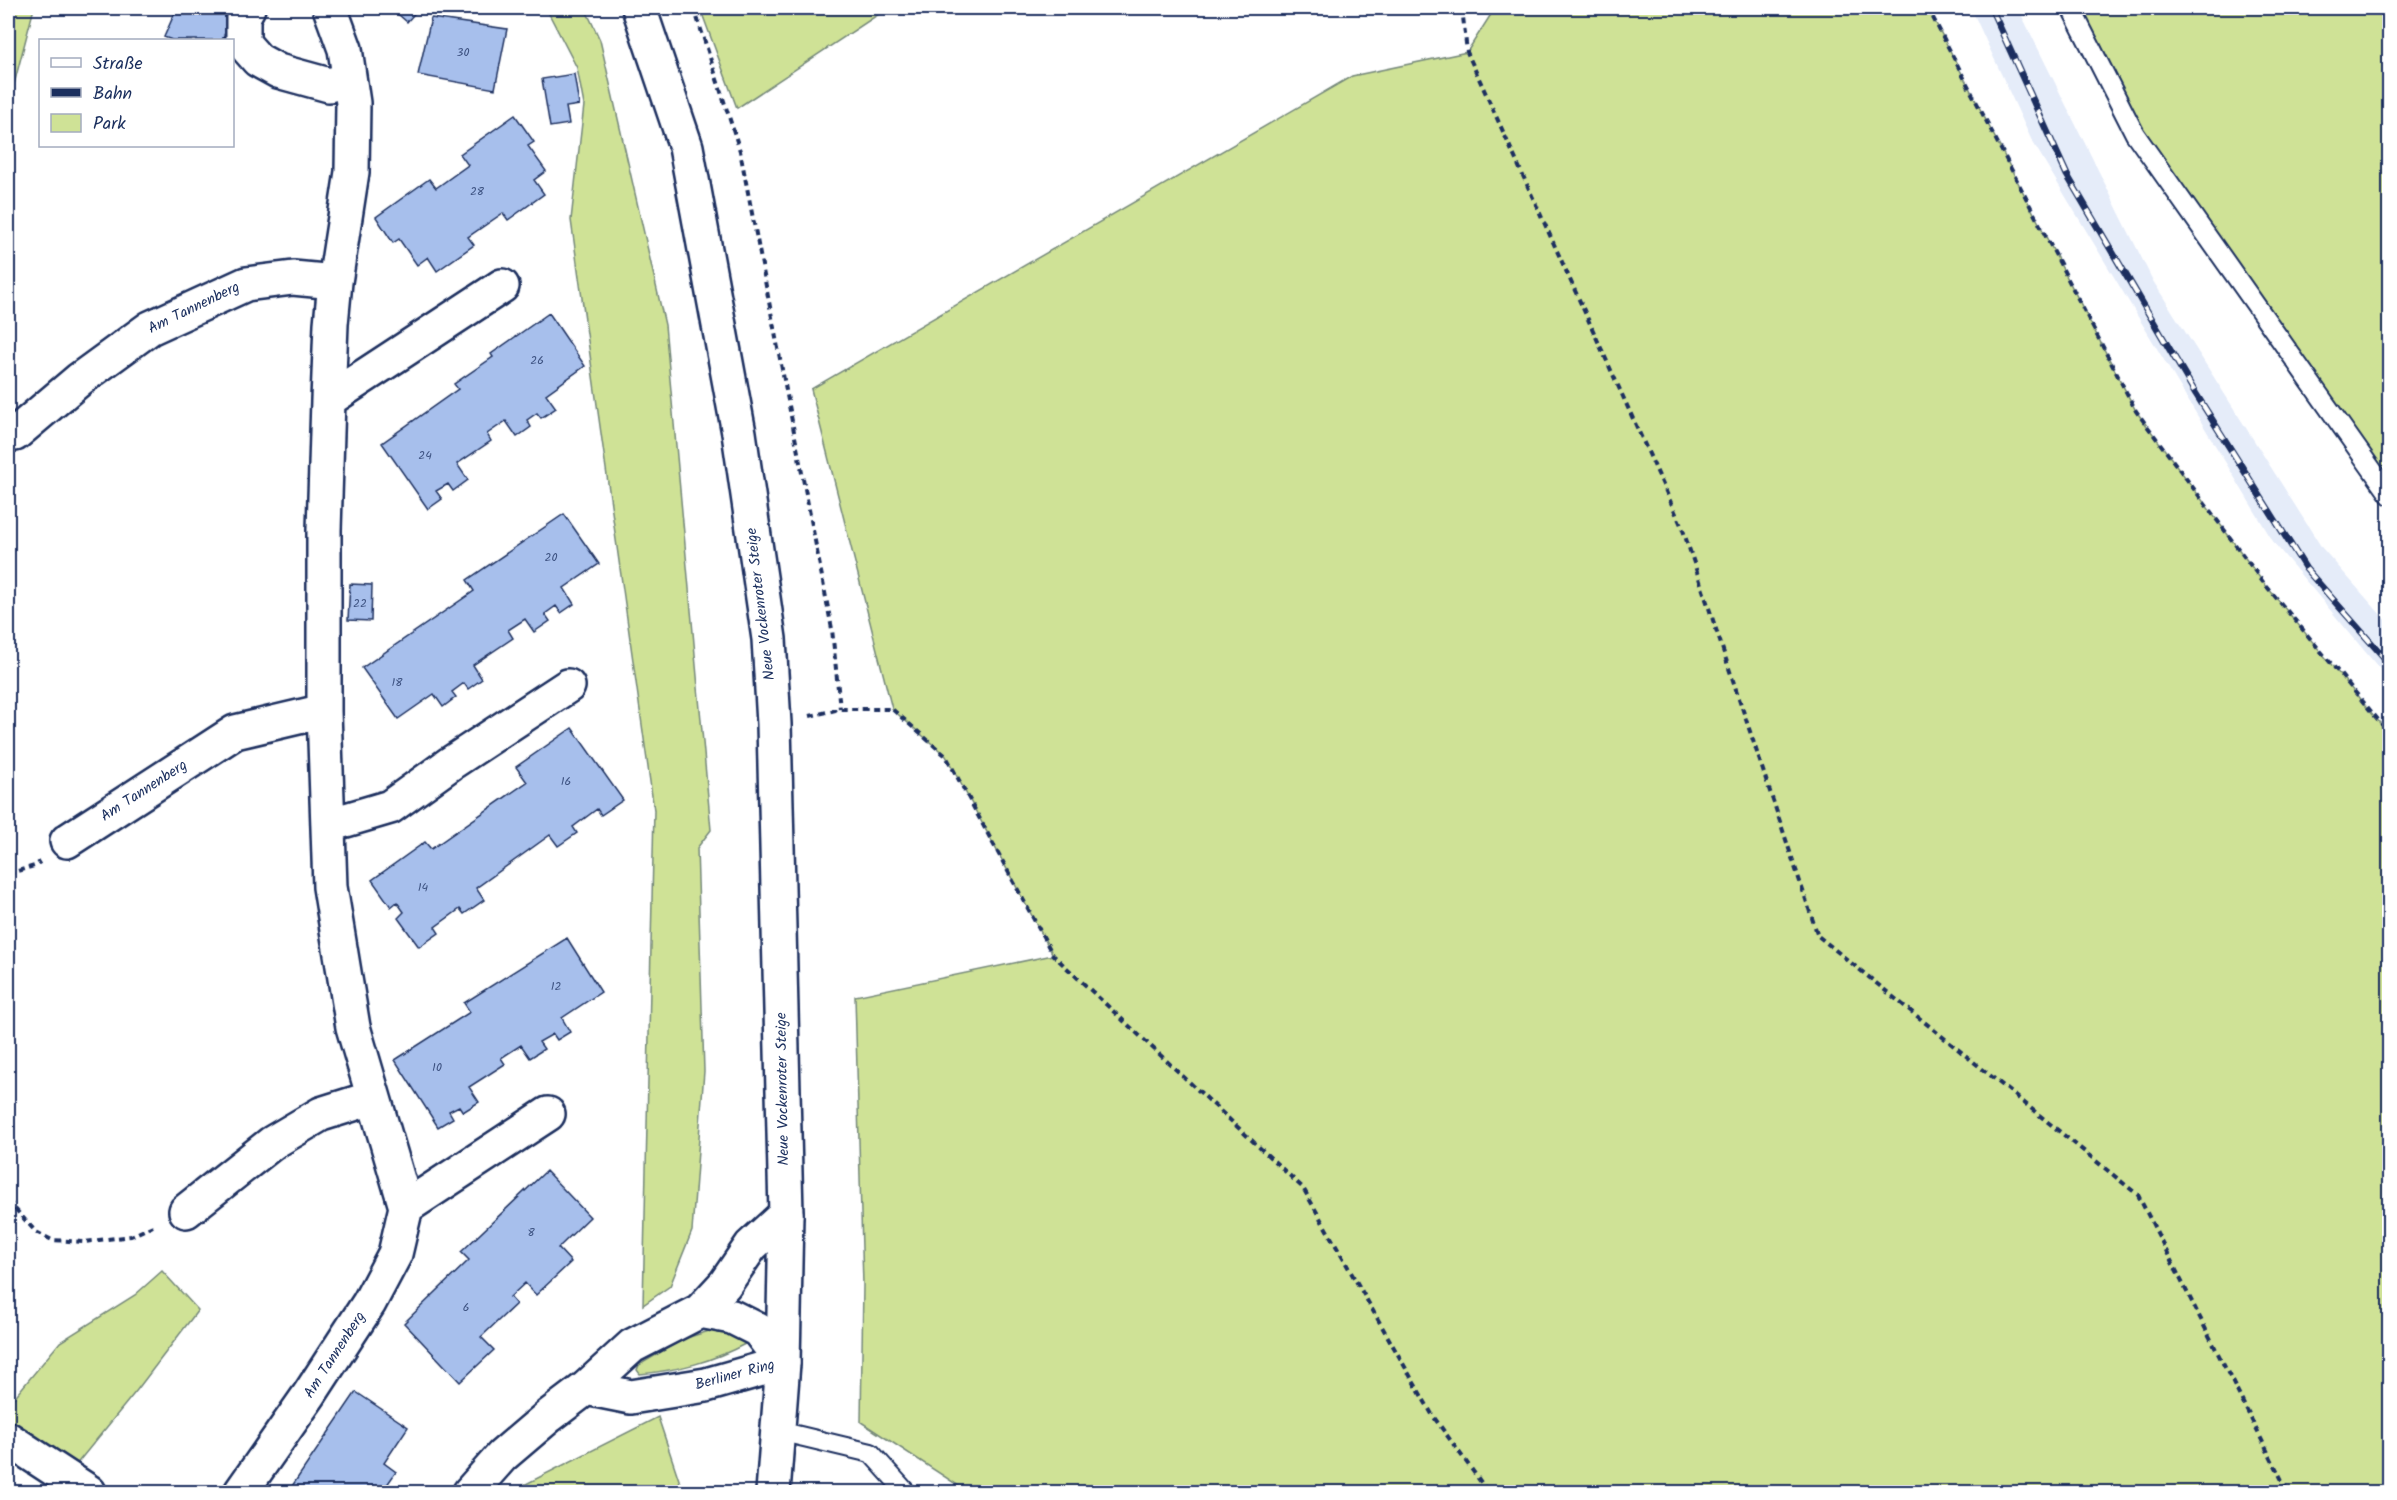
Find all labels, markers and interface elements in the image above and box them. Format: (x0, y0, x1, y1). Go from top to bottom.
legend (39, 39, 234, 147)
house number: 30 (457, 43, 469, 62)
text: Straße (93, 50, 143, 79)
text: Bahn (93, 80, 132, 109)
text: Park (93, 110, 126, 139)
house number: 28 (470, 182, 485, 201)
street label: Am Tannenberg (144, 275, 244, 341)
house number: 26 (530, 351, 544, 370)
house number: 24 (418, 446, 432, 465)
street label: Neue Vockenroter Steige (740, 526, 782, 682)
house number: 20 (545, 548, 557, 567)
house number: 22 (353, 594, 367, 613)
house number: 18 (392, 673, 403, 692)
street label: Am Tannenberg (96, 754, 192, 828)
house number: 16 (561, 772, 571, 791)
house number: 14 (418, 878, 429, 897)
house number: 12 (551, 977, 561, 996)
street label: Neue Vockenroter Steige (770, 1012, 796, 1166)
house number: 10 (432, 1058, 442, 1077)
house number: 8 (527, 1223, 535, 1242)
house number: 6 (463, 1298, 469, 1317)
street label: Am Tannenberg (298, 1307, 372, 1403)
street label: Berliner Ring (692, 1353, 778, 1397)

